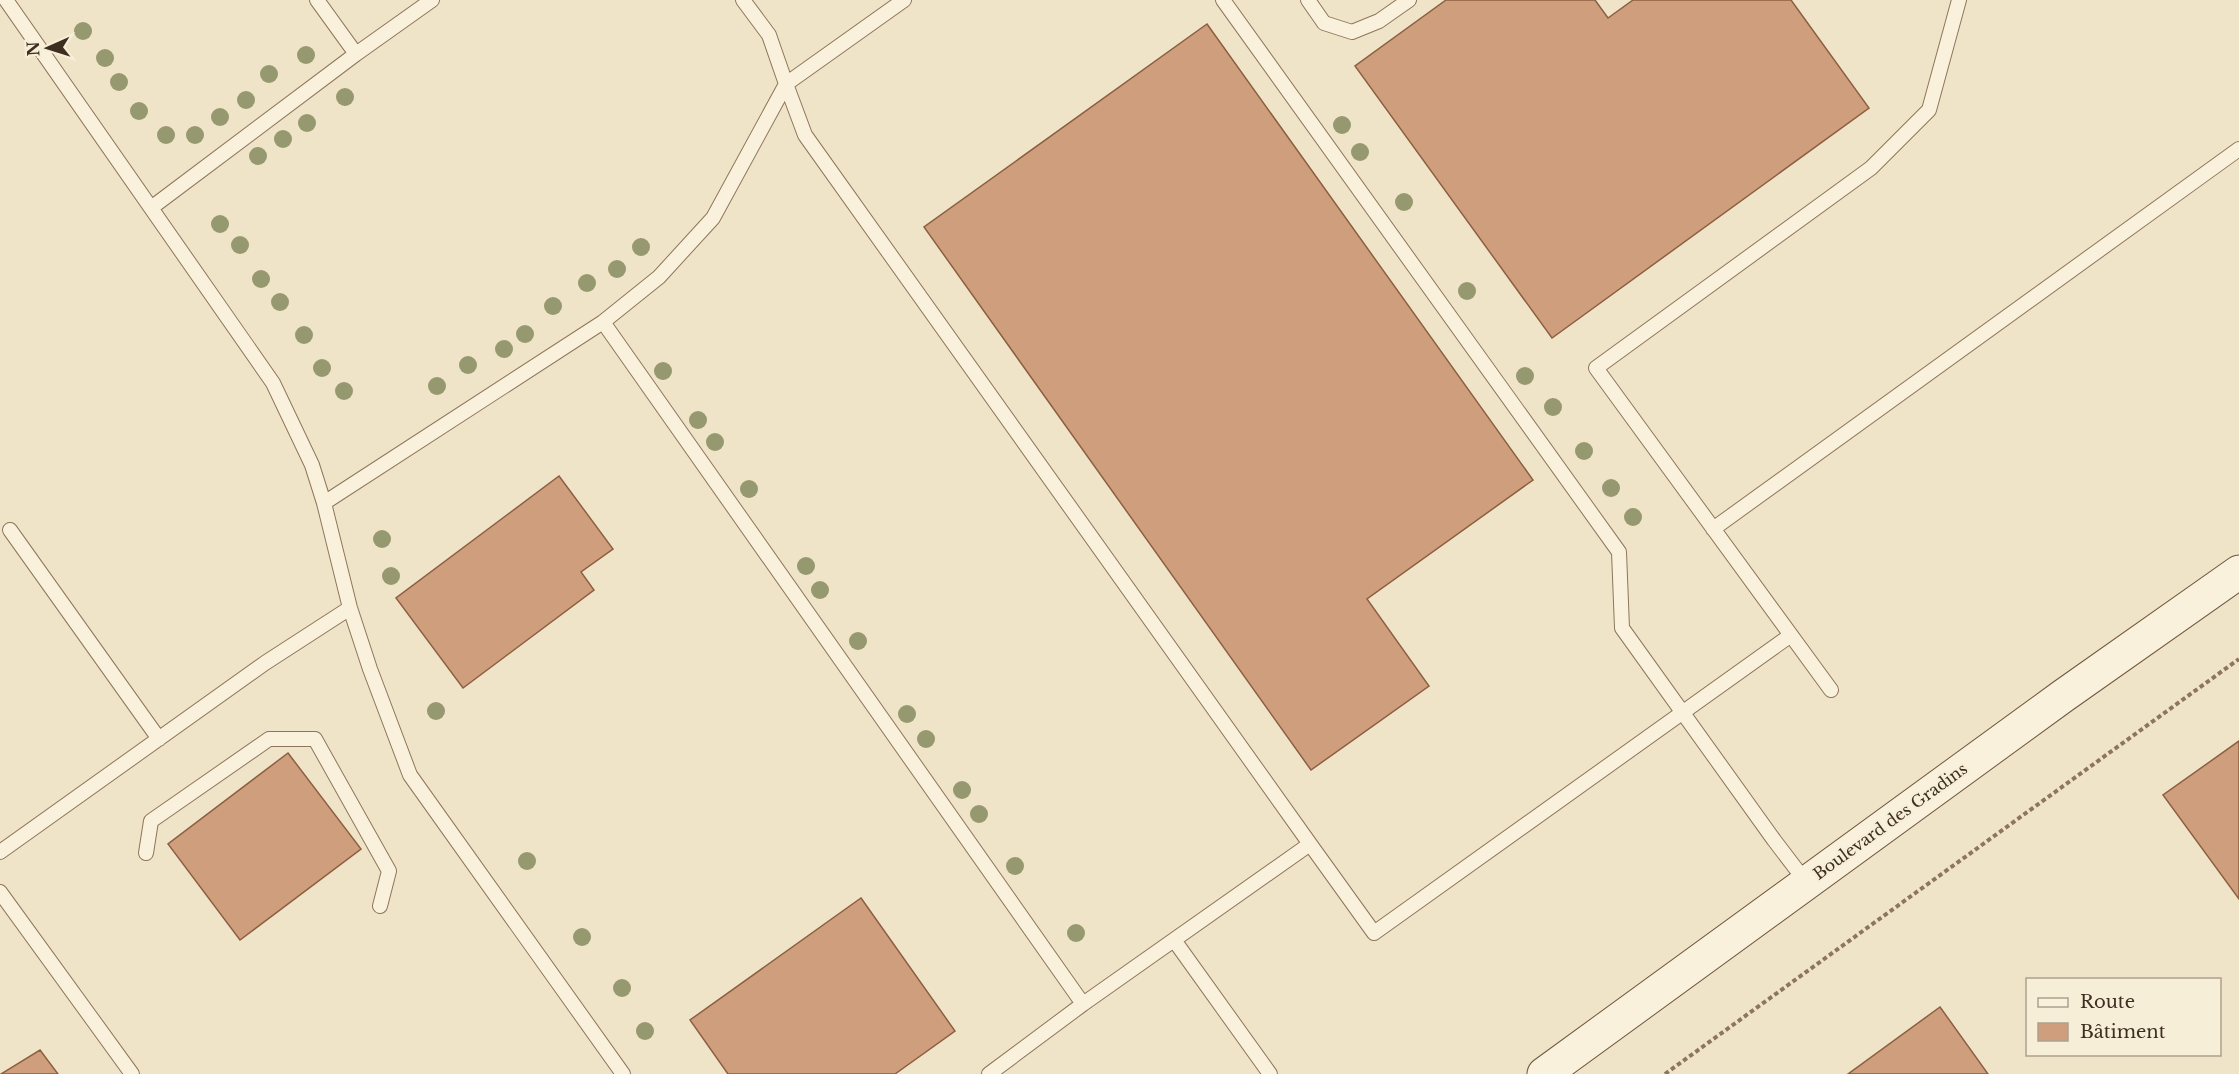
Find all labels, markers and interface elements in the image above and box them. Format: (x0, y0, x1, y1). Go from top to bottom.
north arrow (18, 18, 78, 78)
text: N (23, 41, 43, 57)
street label: Boulevard des Gradins (1809, 758, 1971, 884)
legend (2026, 978, 2221, 1056)
text: Route (2080, 991, 2135, 1013)
text: Bâtiment (2080, 1021, 2166, 1043)

